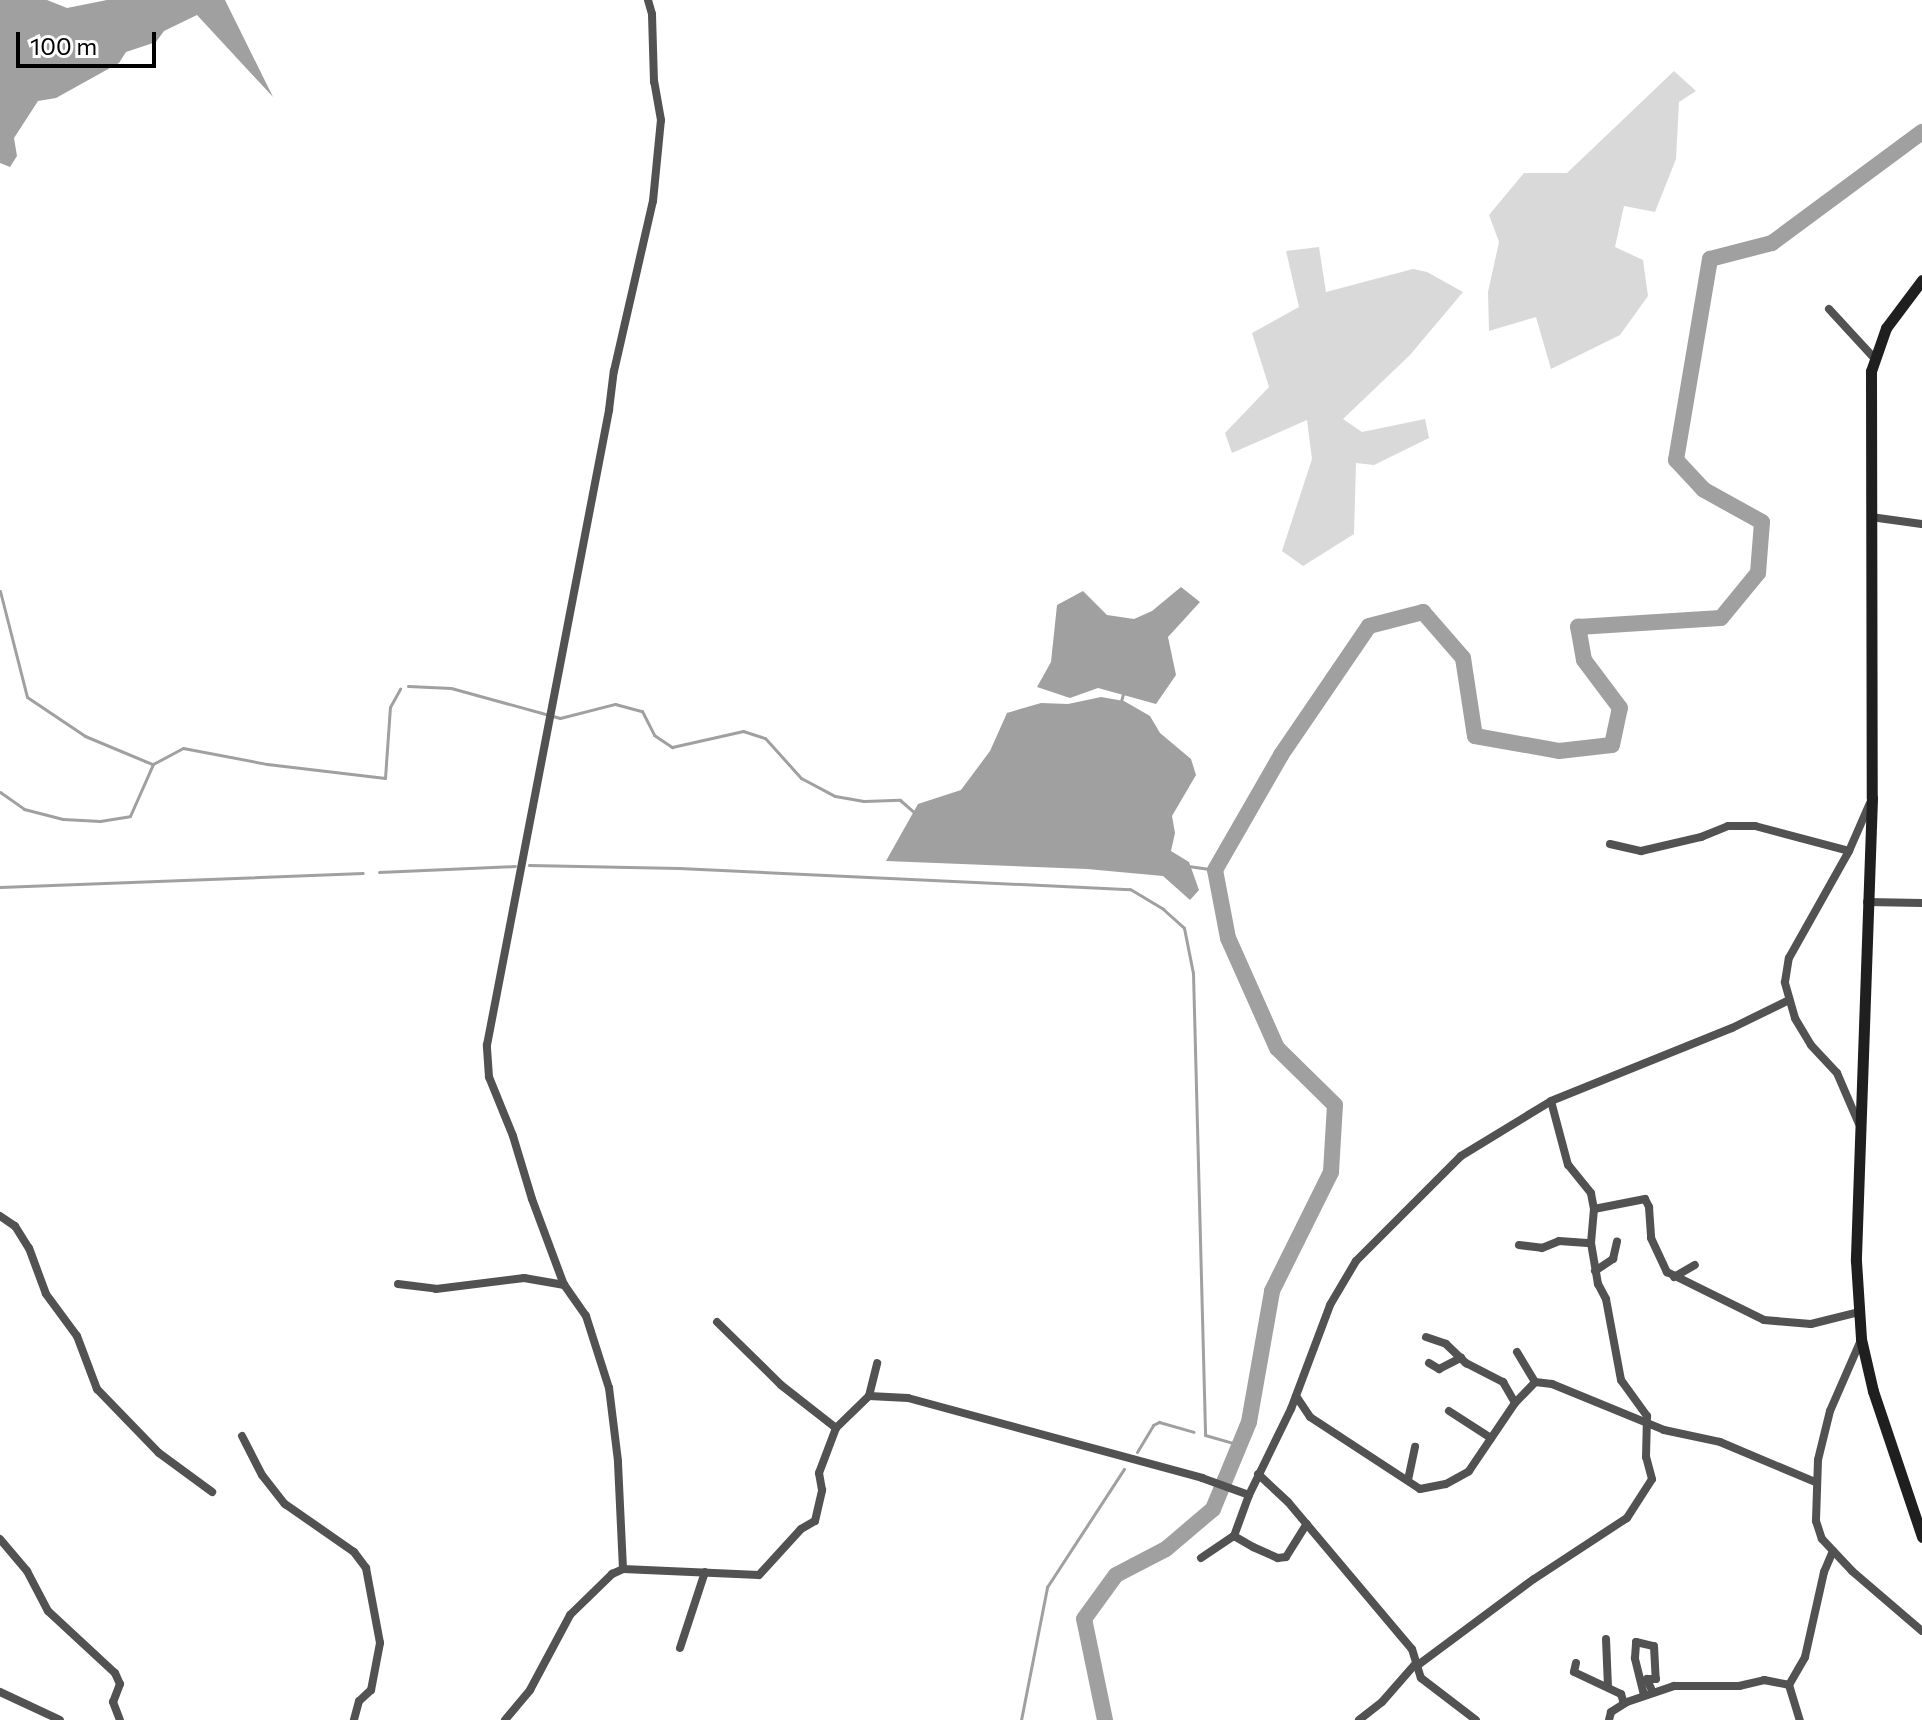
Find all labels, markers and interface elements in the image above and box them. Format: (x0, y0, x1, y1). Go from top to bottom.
scale bar (20, 16, 160, 66)
text: 100 m (30, 31, 97, 60)

